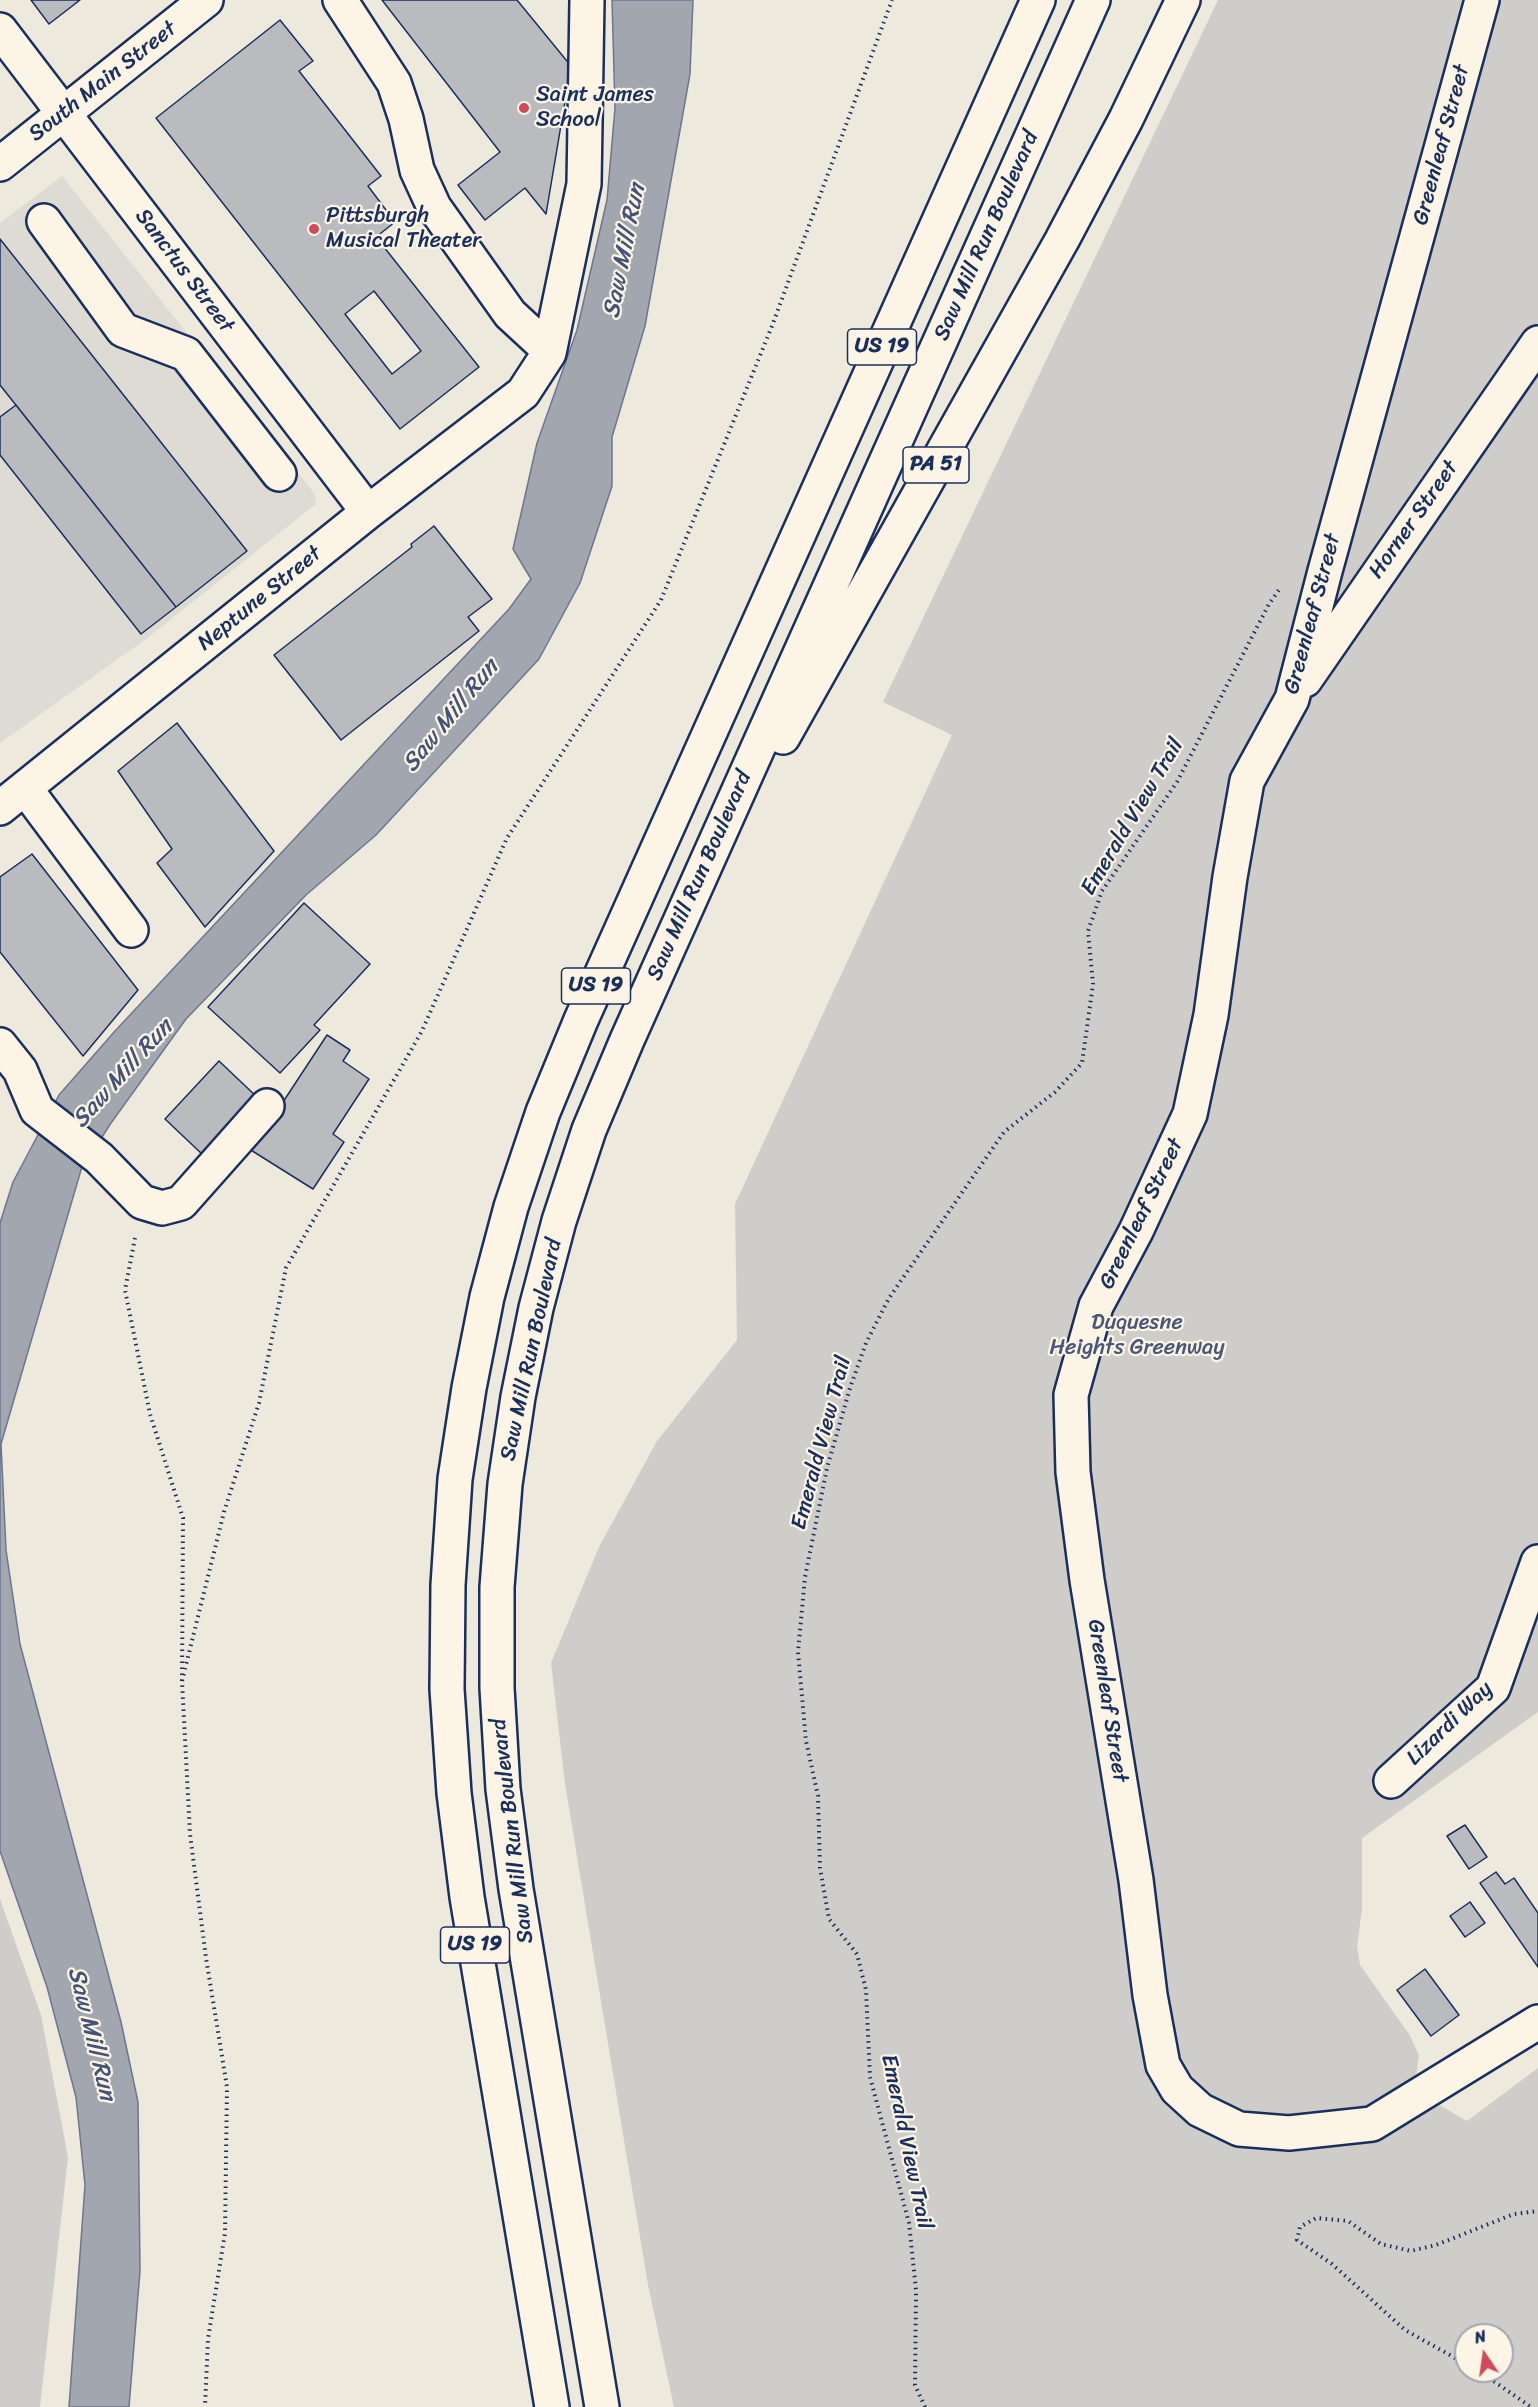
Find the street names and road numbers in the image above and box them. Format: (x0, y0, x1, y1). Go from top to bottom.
street label: South Main Street (24, 16, 182, 148)
street label: Greenleaf Street (1408, 62, 1476, 228)
street label: Saw Mill Run Boulevard (929, 127, 1045, 345)
street label: Sanctus Street (129, 204, 239, 338)
road number: US 19 (848, 329, 916, 365)
road number: PA 51 (903, 447, 969, 483)
street label: Horner Street (1364, 456, 1464, 584)
street label: Greenleaf Street (1279, 531, 1347, 697)
street label: Neptune Street (193, 541, 327, 657)
street label: Emerald View Trail (1076, 734, 1190, 900)
street label: Saw Mill Run Boulevard (642, 767, 758, 985)
road number: US 19 (562, 968, 630, 1004)
street label: Greenleaf Street (1094, 1134, 1190, 1294)
street label: Saw Mill Run Boulevard (496, 1237, 568, 1463)
street label: Emerald View Trail (786, 1354, 858, 1532)
street label: Greenleaf Street (1081, 1618, 1133, 1784)
street label: Lizardi Way (1401, 1676, 1499, 1772)
street label: Saw Mill Run Boulevard (486, 1717, 540, 1945)
road number: US 19 (440, 1927, 510, 1963)
street label: Emerald View Trail (875, 2052, 937, 2232)

